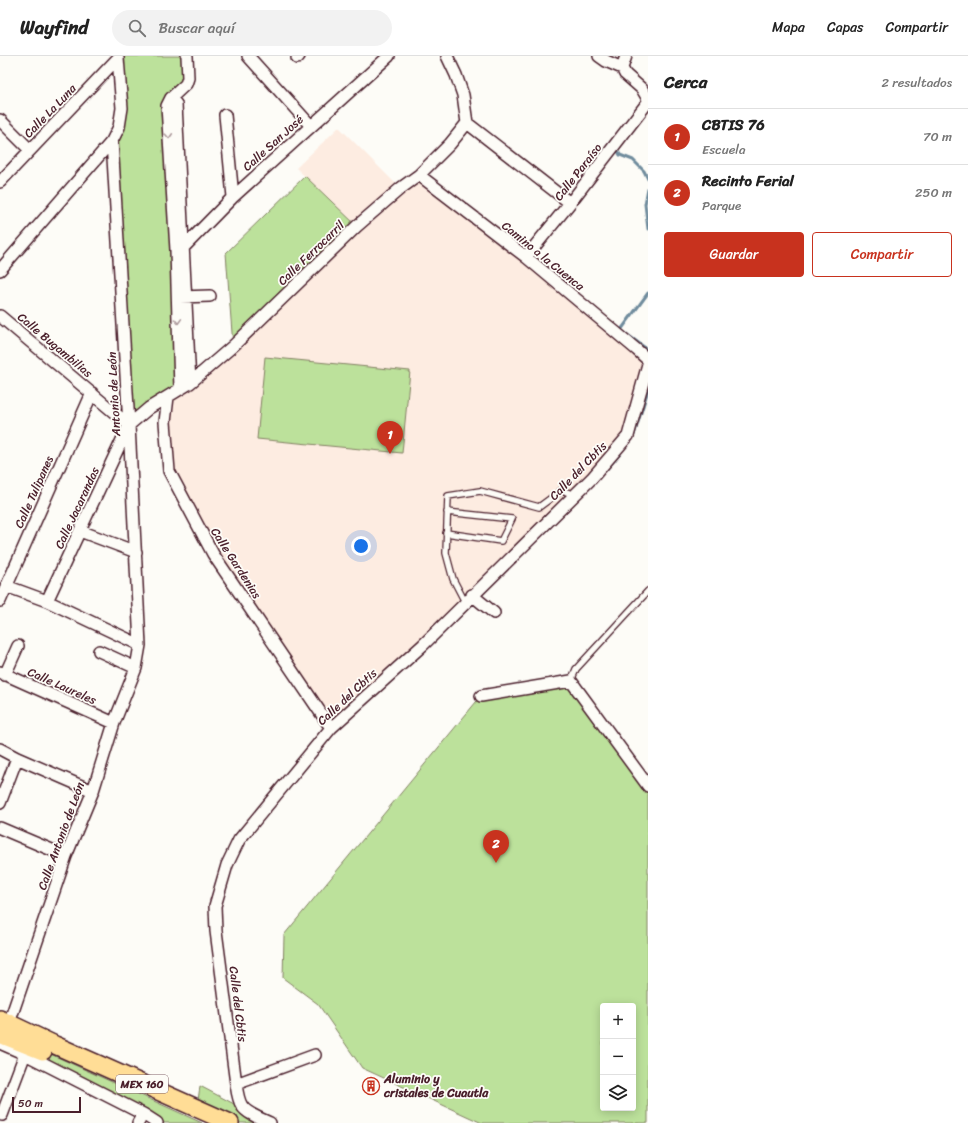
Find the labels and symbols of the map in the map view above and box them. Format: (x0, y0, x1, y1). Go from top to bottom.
street label: Calle La Luna (18, 78, 82, 143)
street label: Calle San José (237, 109, 309, 177)
one-way arrow (165, 133, 173, 139)
street label: Calle Paraíso (548, 138, 608, 206)
street label: Calle Ferrocarril (272, 215, 350, 291)
street label: Camino a la Cuenca (496, 215, 590, 297)
street label: Calle Bugambilias (12, 307, 98, 384)
one-way arrow (174, 318, 182, 324)
street label: Antonio de León (101, 351, 127, 438)
pin: 1 (377, 421, 403, 454)
street label: Calle del Cbtis (544, 436, 613, 506)
street label: Calle Tulipanes (8, 452, 60, 532)
street label: Calle Jacarandas (48, 463, 106, 553)
street label: Calle Gardenias (205, 523, 267, 603)
your location (351, 536, 371, 556)
street label: Calle Laureles (24, 661, 100, 711)
street label: Calle del Cbtis (312, 663, 383, 731)
street label: Calle Antonio de León (31, 778, 91, 893)
pin: 2 (483, 830, 509, 863)
street label: Calle del Cbtis (222, 965, 254, 1043)
place label: Aluminio y cristales de Cuautla (383, 1068, 489, 1104)
road number: MEX 160 (116, 1075, 168, 1093)
building icon: Aluminio y cristales de Cuautla (361, 1076, 381, 1096)
scale bar (12, 1095, 81, 1114)

